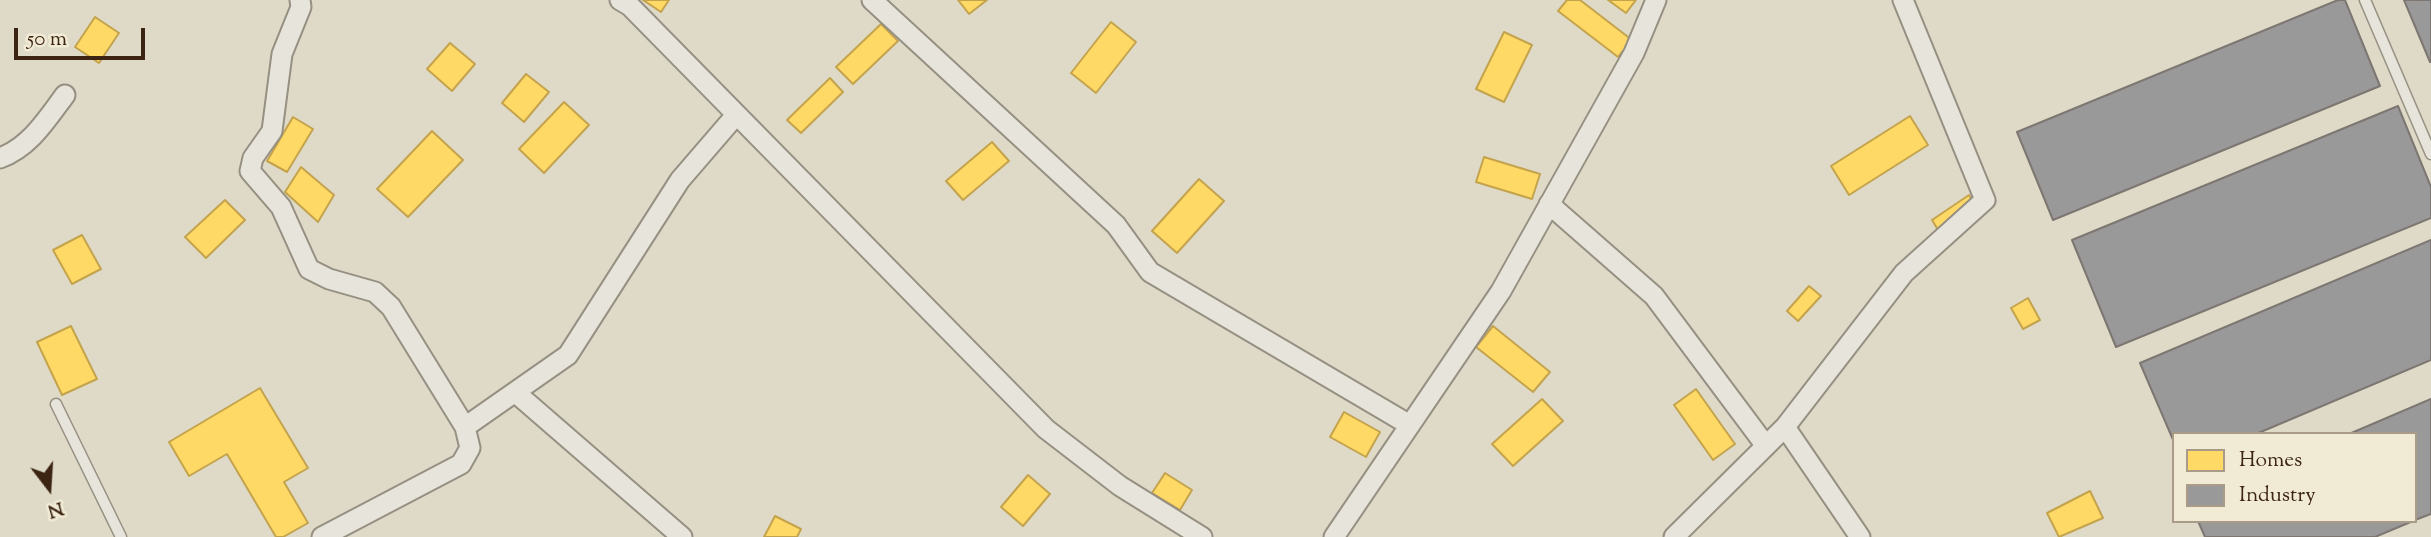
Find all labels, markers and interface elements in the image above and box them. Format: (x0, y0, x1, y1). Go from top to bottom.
scale bar (18, 14, 149, 58)
text: 50 m (27, 25, 67, 55)
legend (2172, 432, 2417, 523)
text: Homes (2239, 446, 2302, 476)
north arrow (14, 453, 84, 523)
text: Industry (2239, 481, 2316, 511)
text: N (44, 493, 66, 524)

